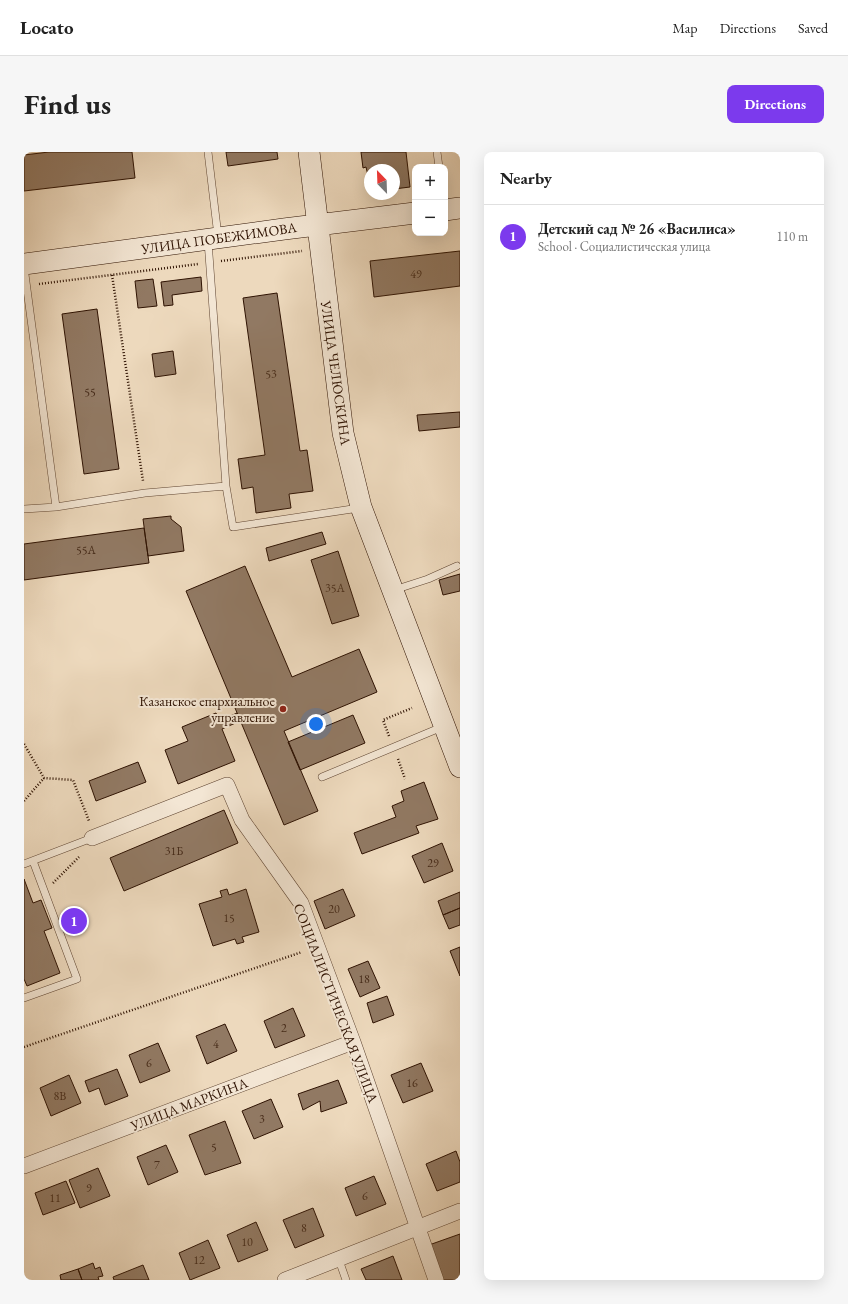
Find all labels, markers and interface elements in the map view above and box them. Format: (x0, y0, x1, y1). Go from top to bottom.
text: Locato (20, 15, 74, 40)
text: Map (672, 19, 698, 37)
text: Directions (720, 19, 776, 37)
text: Saved (798, 19, 828, 37)
button: Directions (727, 85, 824, 123)
text: Find us (24, 86, 111, 122)
north arrow (364, 164, 400, 200)
map controls (412, 164, 448, 236)
button: + (412, 164, 448, 200)
text: Nearby (500, 167, 552, 189)
button: − (412, 200, 448, 236)
street label: УЛИЦА ПОБЕЖИМОВА (139, 218, 298, 258)
text: Детский сад № 26 «Василиса» (538, 219, 736, 238)
text: 1 (510, 228, 516, 245)
text: 110 m (777, 228, 808, 245)
text: School · Социалистическая улица (538, 238, 710, 255)
house number: 49 (410, 266, 422, 282)
street label: УЛИЦА ЧЕЛЮСКИНА (317, 299, 355, 447)
house number: 53 (265, 366, 277, 382)
house number: 55 (84, 384, 96, 400)
house number: 55А (76, 542, 97, 558)
house number: 35А (325, 580, 346, 596)
place label: Казанское епархиальное управление (139, 692, 276, 726)
marker: Казанское епархиальное управление (278, 704, 288, 714)
your location (306, 714, 326, 734)
house number: 31Б (165, 843, 183, 859)
house number: 29 (427, 855, 439, 871)
street label: СОЦИАЛИСТИЧЕСКАЯ УЛИЦА (290, 901, 383, 1106)
house number: 20 (328, 901, 340, 917)
pin: 1 (61, 906, 87, 936)
house number: 15 (223, 910, 235, 926)
house number: 18 (358, 971, 370, 987)
house number: 2 (281, 1020, 287, 1036)
house number: 4 (213, 1036, 219, 1052)
house number: 6 (146, 1055, 152, 1071)
street label: УЛИЦА МАРКИНА (127, 1073, 250, 1135)
house number: 16 (406, 1075, 418, 1091)
house number: 8В (54, 1088, 66, 1104)
house number: 3 (259, 1111, 265, 1127)
house number: 5 (211, 1139, 217, 1155)
house number: 7 (154, 1157, 160, 1173)
house number: 9 (86, 1180, 92, 1196)
house number: 6 (362, 1188, 368, 1204)
house number: 11 (49, 1190, 61, 1206)
house number: 8 (301, 1220, 307, 1236)
house number: 10 (241, 1234, 253, 1250)
house number: 12 (193, 1252, 205, 1268)

